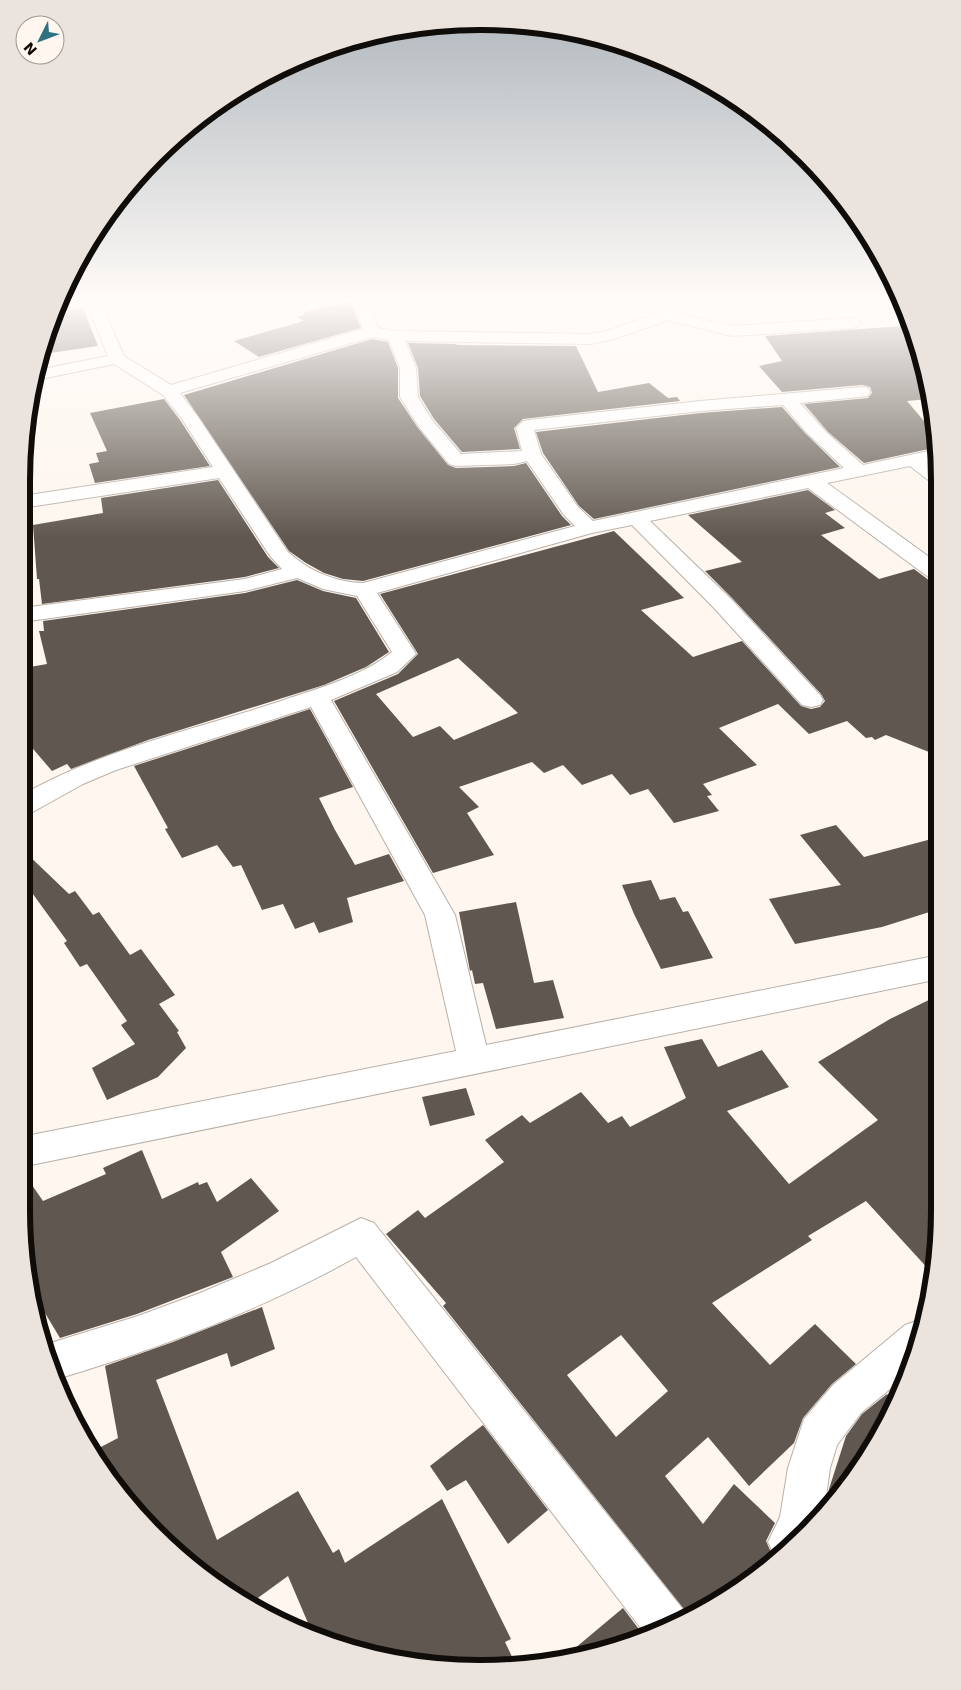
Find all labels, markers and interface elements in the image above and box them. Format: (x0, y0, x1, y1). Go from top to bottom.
north arrow (15, 15, 65, 65)
text: N (20, 39, 40, 58)

